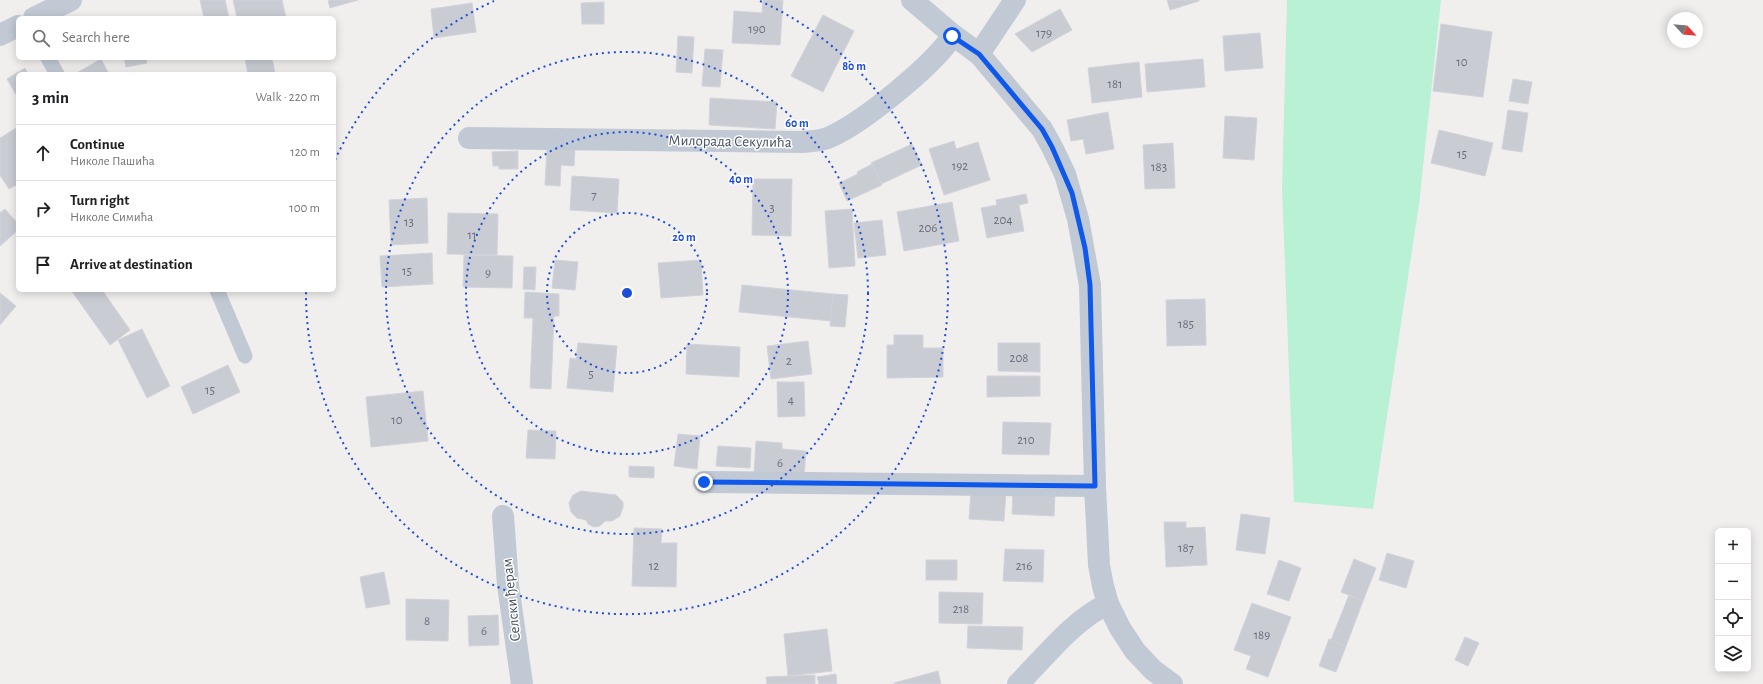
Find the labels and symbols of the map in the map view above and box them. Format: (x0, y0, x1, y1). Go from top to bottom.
north arrow (1667, 12, 1703, 48)
house number: 190 (748, 23, 766, 36)
route start (943, 27, 961, 45)
house number: 179 (1036, 27, 1052, 40)
house number: 10 (1456, 56, 1468, 69)
text: 80 m (842, 60, 866, 72)
house number: 181 (1107, 78, 1123, 91)
text: 60 m (785, 117, 809, 129)
street label: Милорада Секулића (668, 133, 792, 150)
house number: 15 (1457, 148, 1467, 161)
house number: 192 (952, 160, 968, 173)
house number: 183 (1151, 161, 1167, 174)
text: 40 m (729, 173, 753, 185)
house number: 7 (591, 189, 597, 202)
house number: 3 (769, 202, 775, 215)
house number: 204 (993, 214, 1013, 227)
house number: 13 (404, 216, 414, 229)
house number: 206 (919, 222, 937, 235)
house number: 11 (468, 229, 476, 242)
text: 20 m (672, 231, 696, 243)
house number: 15 (402, 265, 412, 278)
house number: 9 (485, 267, 491, 280)
centre of rings (620, 286, 634, 300)
house number: 185 (1178, 318, 1194, 331)
house number: 208 (1010, 352, 1028, 365)
house number: 2 (786, 355, 792, 368)
house number: 5 (588, 368, 594, 381)
house number: 15 (205, 384, 215, 397)
house number: 4 (788, 394, 794, 407)
house number: 10 (391, 414, 403, 427)
house number: 210 (1017, 434, 1035, 447)
house number: 6 (777, 457, 783, 470)
route end (695, 473, 713, 491)
house number: 187 (1178, 542, 1195, 555)
street label: Селски ђерам (500, 558, 523, 642)
house number: 12 (649, 560, 659, 573)
house number: 216 (1016, 560, 1032, 573)
house number: 218 (953, 603, 969, 616)
house number: 8 (424, 615, 430, 628)
house number: 6 (481, 625, 487, 638)
house number: 189 (1254, 629, 1270, 642)

